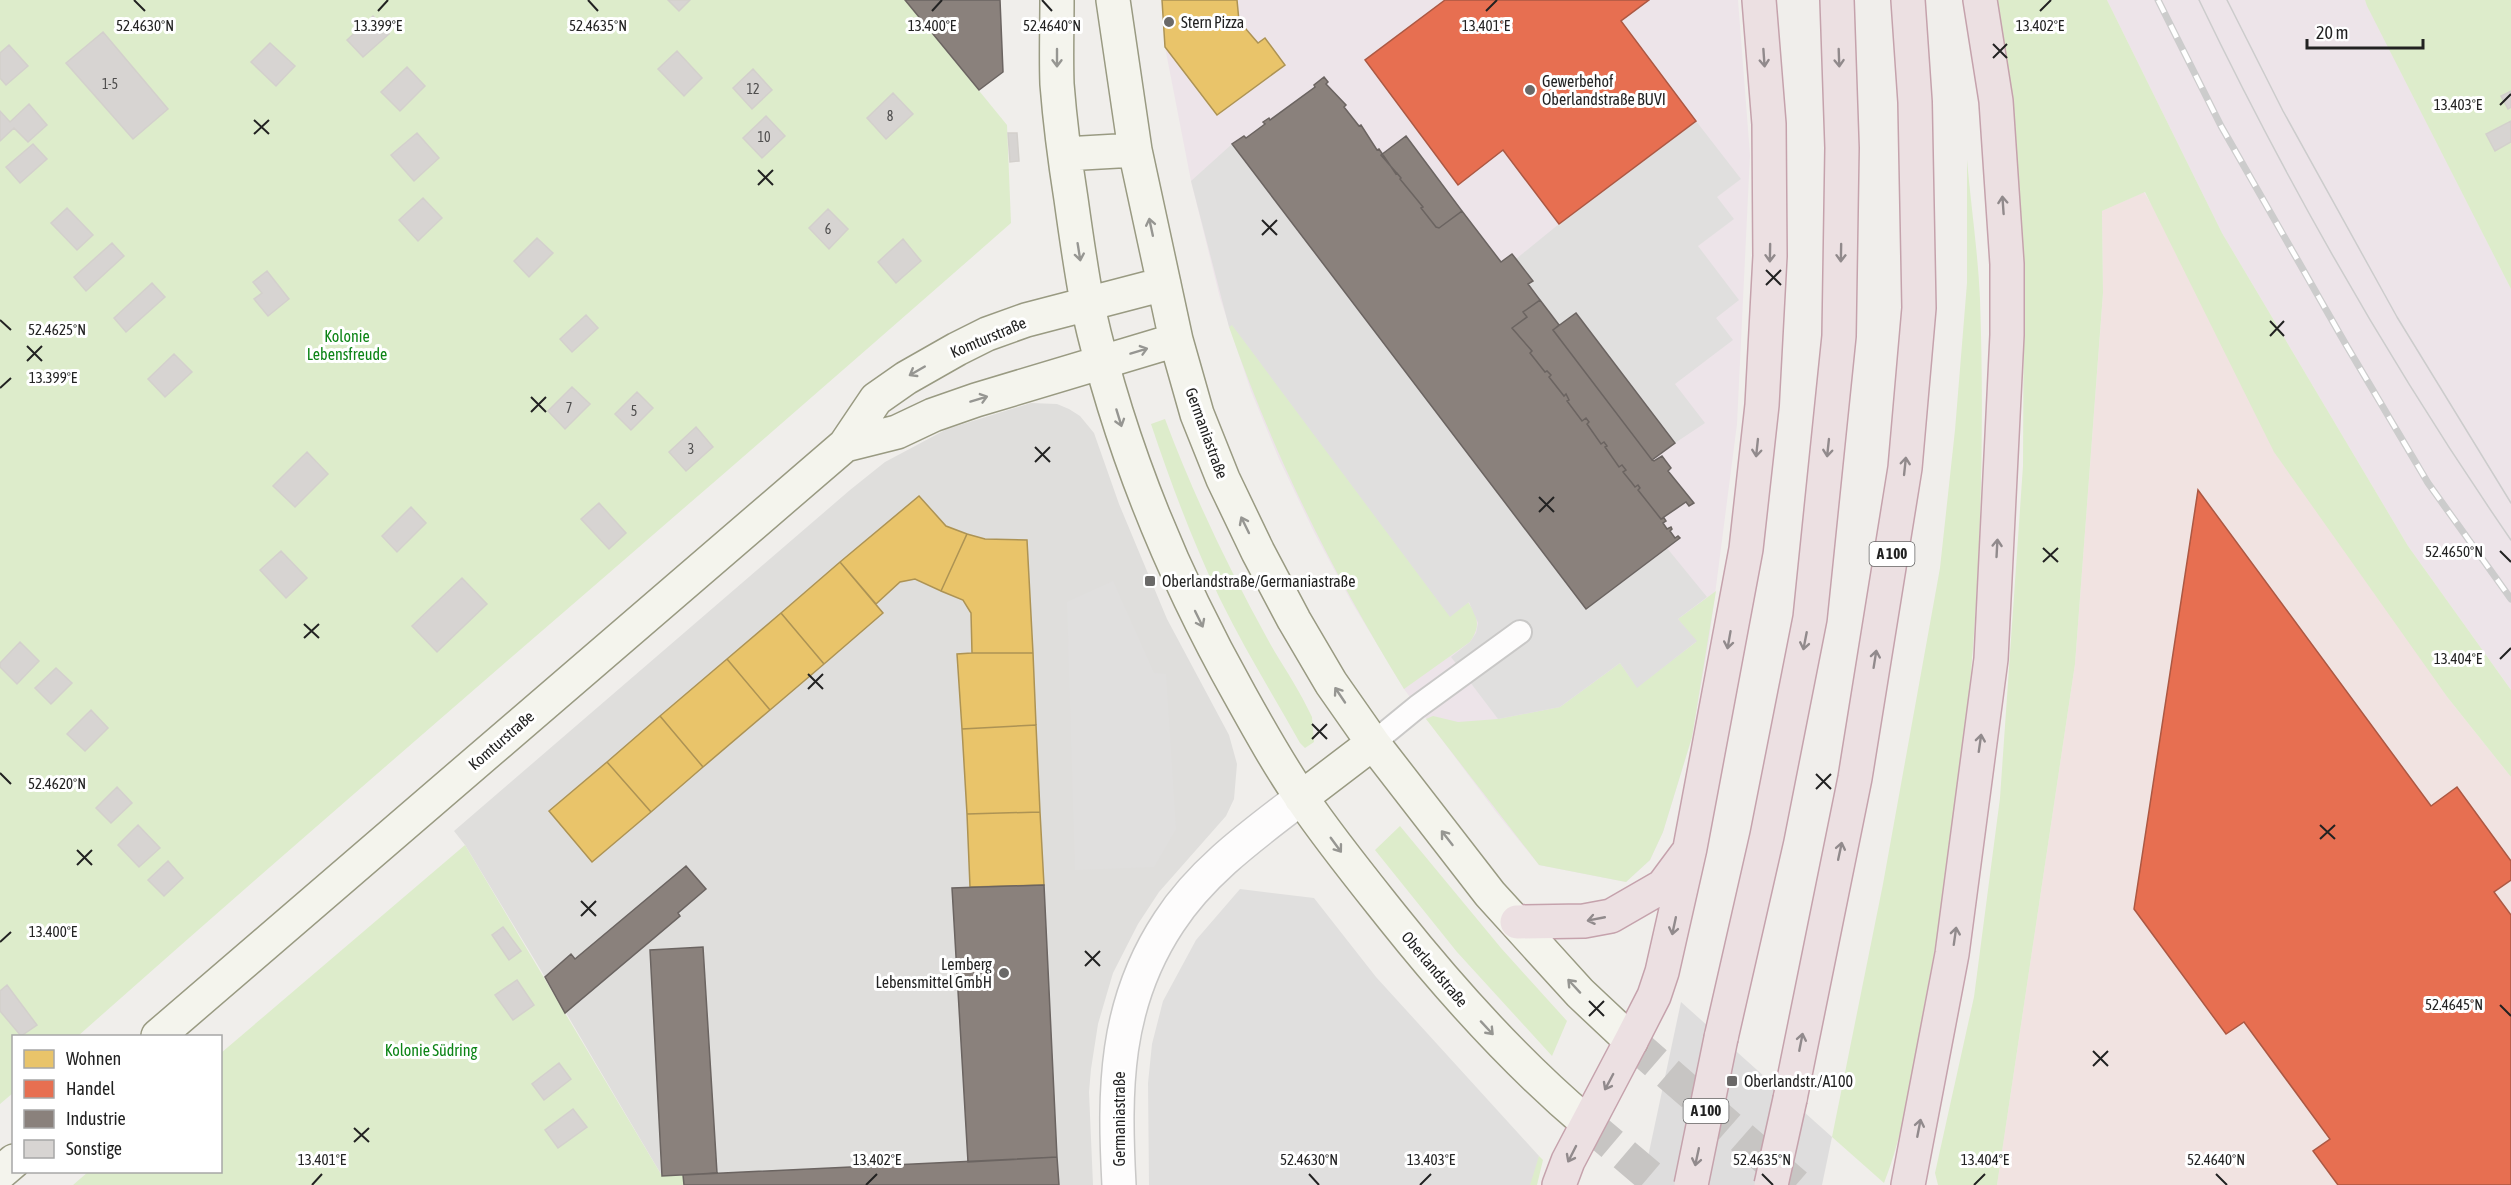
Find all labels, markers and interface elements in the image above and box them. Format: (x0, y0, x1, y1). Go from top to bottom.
scale bar (2307, 12, 2422, 50)
place label: Stern Pizza (1181, 13, 1244, 31)
marker: Stern Pizza (1162, 15, 1176, 29)
text: 52.4630°N (116, 17, 174, 34)
text: 13.399°E (354, 17, 403, 34)
text: 52.4635°N (569, 17, 627, 34)
text: 13.400°E (908, 17, 957, 34)
text: 52.4640°N (1023, 17, 1081, 34)
text: 13.401°E (1462, 17, 1511, 34)
text: 13.402°E (2016, 17, 2065, 34)
text: 20 m (2316, 22, 2348, 43)
one-way arrow (1051, 48, 1063, 68)
one-way arrow (1758, 48, 1769, 68)
one-way arrow (1834, 48, 1845, 68)
place label: Gewerbehof Oberlandstraße BUVI (1542, 72, 1666, 108)
house number: 1-5 (102, 76, 118, 92)
house number: 12 (746, 81, 760, 97)
marker: Gewerbehof Oberlandstraße BUVI (1523, 83, 1537, 97)
text: 13.403°E (2434, 96, 2483, 113)
house number: 8 (887, 108, 894, 124)
house number: 10 (757, 129, 771, 145)
one-way arrow (1998, 196, 2009, 216)
one-way arrow (1145, 218, 1156, 238)
house number: 6 (825, 221, 832, 237)
one-way arrow (1074, 242, 1085, 261)
one-way arrow (1764, 243, 1776, 263)
one-way arrow (1835, 243, 1846, 263)
street label: Komturstraße (947, 313, 1029, 361)
text: 52.4625°N (28, 321, 86, 338)
park label: Kolonie Lebensfreude (307, 327, 387, 363)
one-way arrow (1129, 345, 1148, 356)
one-way arrow (909, 365, 926, 377)
text: 13.399°E (29, 369, 78, 386)
street label: Germaniastraße (1182, 385, 1232, 481)
one-way arrow (969, 393, 988, 404)
house number: 7 (566, 400, 572, 416)
house number: 5 (631, 403, 637, 419)
one-way arrow (1114, 408, 1125, 427)
one-way arrow (1751, 437, 1762, 457)
one-way arrow (1822, 437, 1833, 457)
house number: 3 (688, 441, 694, 457)
one-way arrow (1899, 457, 1910, 477)
one-way arrow (1238, 516, 1250, 534)
one-way arrow (1992, 539, 2003, 559)
road number: A 100 (1870, 542, 1914, 566)
text: 52.4650°N (2425, 543, 2483, 560)
place label: Oberlandstraße/Germaniastraße (1162, 572, 1355, 590)
marker: Oberlandstraße/Germaniastraße (1143, 574, 1157, 588)
one-way arrow (1194, 609, 1206, 627)
one-way arrow (1723, 630, 1734, 650)
one-way arrow (1799, 631, 1810, 651)
one-way arrow (1870, 650, 1881, 669)
text: 13.404°E (2434, 650, 2483, 667)
one-way arrow (1334, 687, 1346, 704)
street label: Komturstraße (465, 707, 537, 773)
one-way arrow (1975, 733, 1986, 753)
text: 52.4620°N (28, 775, 86, 792)
one-way arrow (1440, 831, 1453, 847)
one-way arrow (1329, 837, 1342, 853)
one-way arrow (1835, 842, 1846, 861)
one-way arrow (1587, 914, 1606, 925)
one-way arrow (1667, 916, 1679, 935)
text: 13.400°E (29, 923, 78, 940)
one-way arrow (1949, 926, 1960, 946)
street label: Oberlandstraße (1398, 928, 1472, 1010)
place label: Lemberg Lebensmittel GmbH (875, 955, 992, 991)
marker: Lemberg Lebensmittel GmbH (997, 966, 1011, 980)
one-way arrow (1566, 979, 1581, 994)
text: 52.4645°N (2425, 996, 2483, 1013)
one-way arrow (1480, 1020, 1494, 1035)
one-way arrow (1796, 1033, 1807, 1052)
legend (12, 1035, 222, 1173)
park label: Kolonie Südring (385, 1041, 477, 1060)
text: Wohnen (66, 1048, 121, 1069)
street label: Germaniastraße (1110, 1071, 1128, 1167)
place label: Oberlandstr./A100 (1744, 1072, 1853, 1090)
one-way arrow (1603, 1073, 1614, 1091)
marker: Oberlandstr./A100 (1725, 1074, 1739, 1088)
text: Handel (66, 1078, 115, 1099)
road number: A 100 (1684, 1099, 1728, 1123)
text: Industrie (66, 1108, 126, 1129)
one-way arrow (1914, 1118, 1925, 1138)
text: Sonstige (66, 1138, 122, 1159)
one-way arrow (1565, 1144, 1577, 1162)
one-way arrow (1690, 1147, 1702, 1166)
text: 13.401°E (298, 1151, 347, 1168)
text: 13.402°E (853, 1151, 902, 1168)
text: 52.4630°N (1280, 1151, 1338, 1168)
text: 13.403°E (1407, 1151, 1456, 1168)
text: 52.4635°N (1733, 1151, 1791, 1168)
text: 13.404°E (1961, 1151, 2010, 1168)
text: 52.4640°N (2187, 1151, 2245, 1168)

